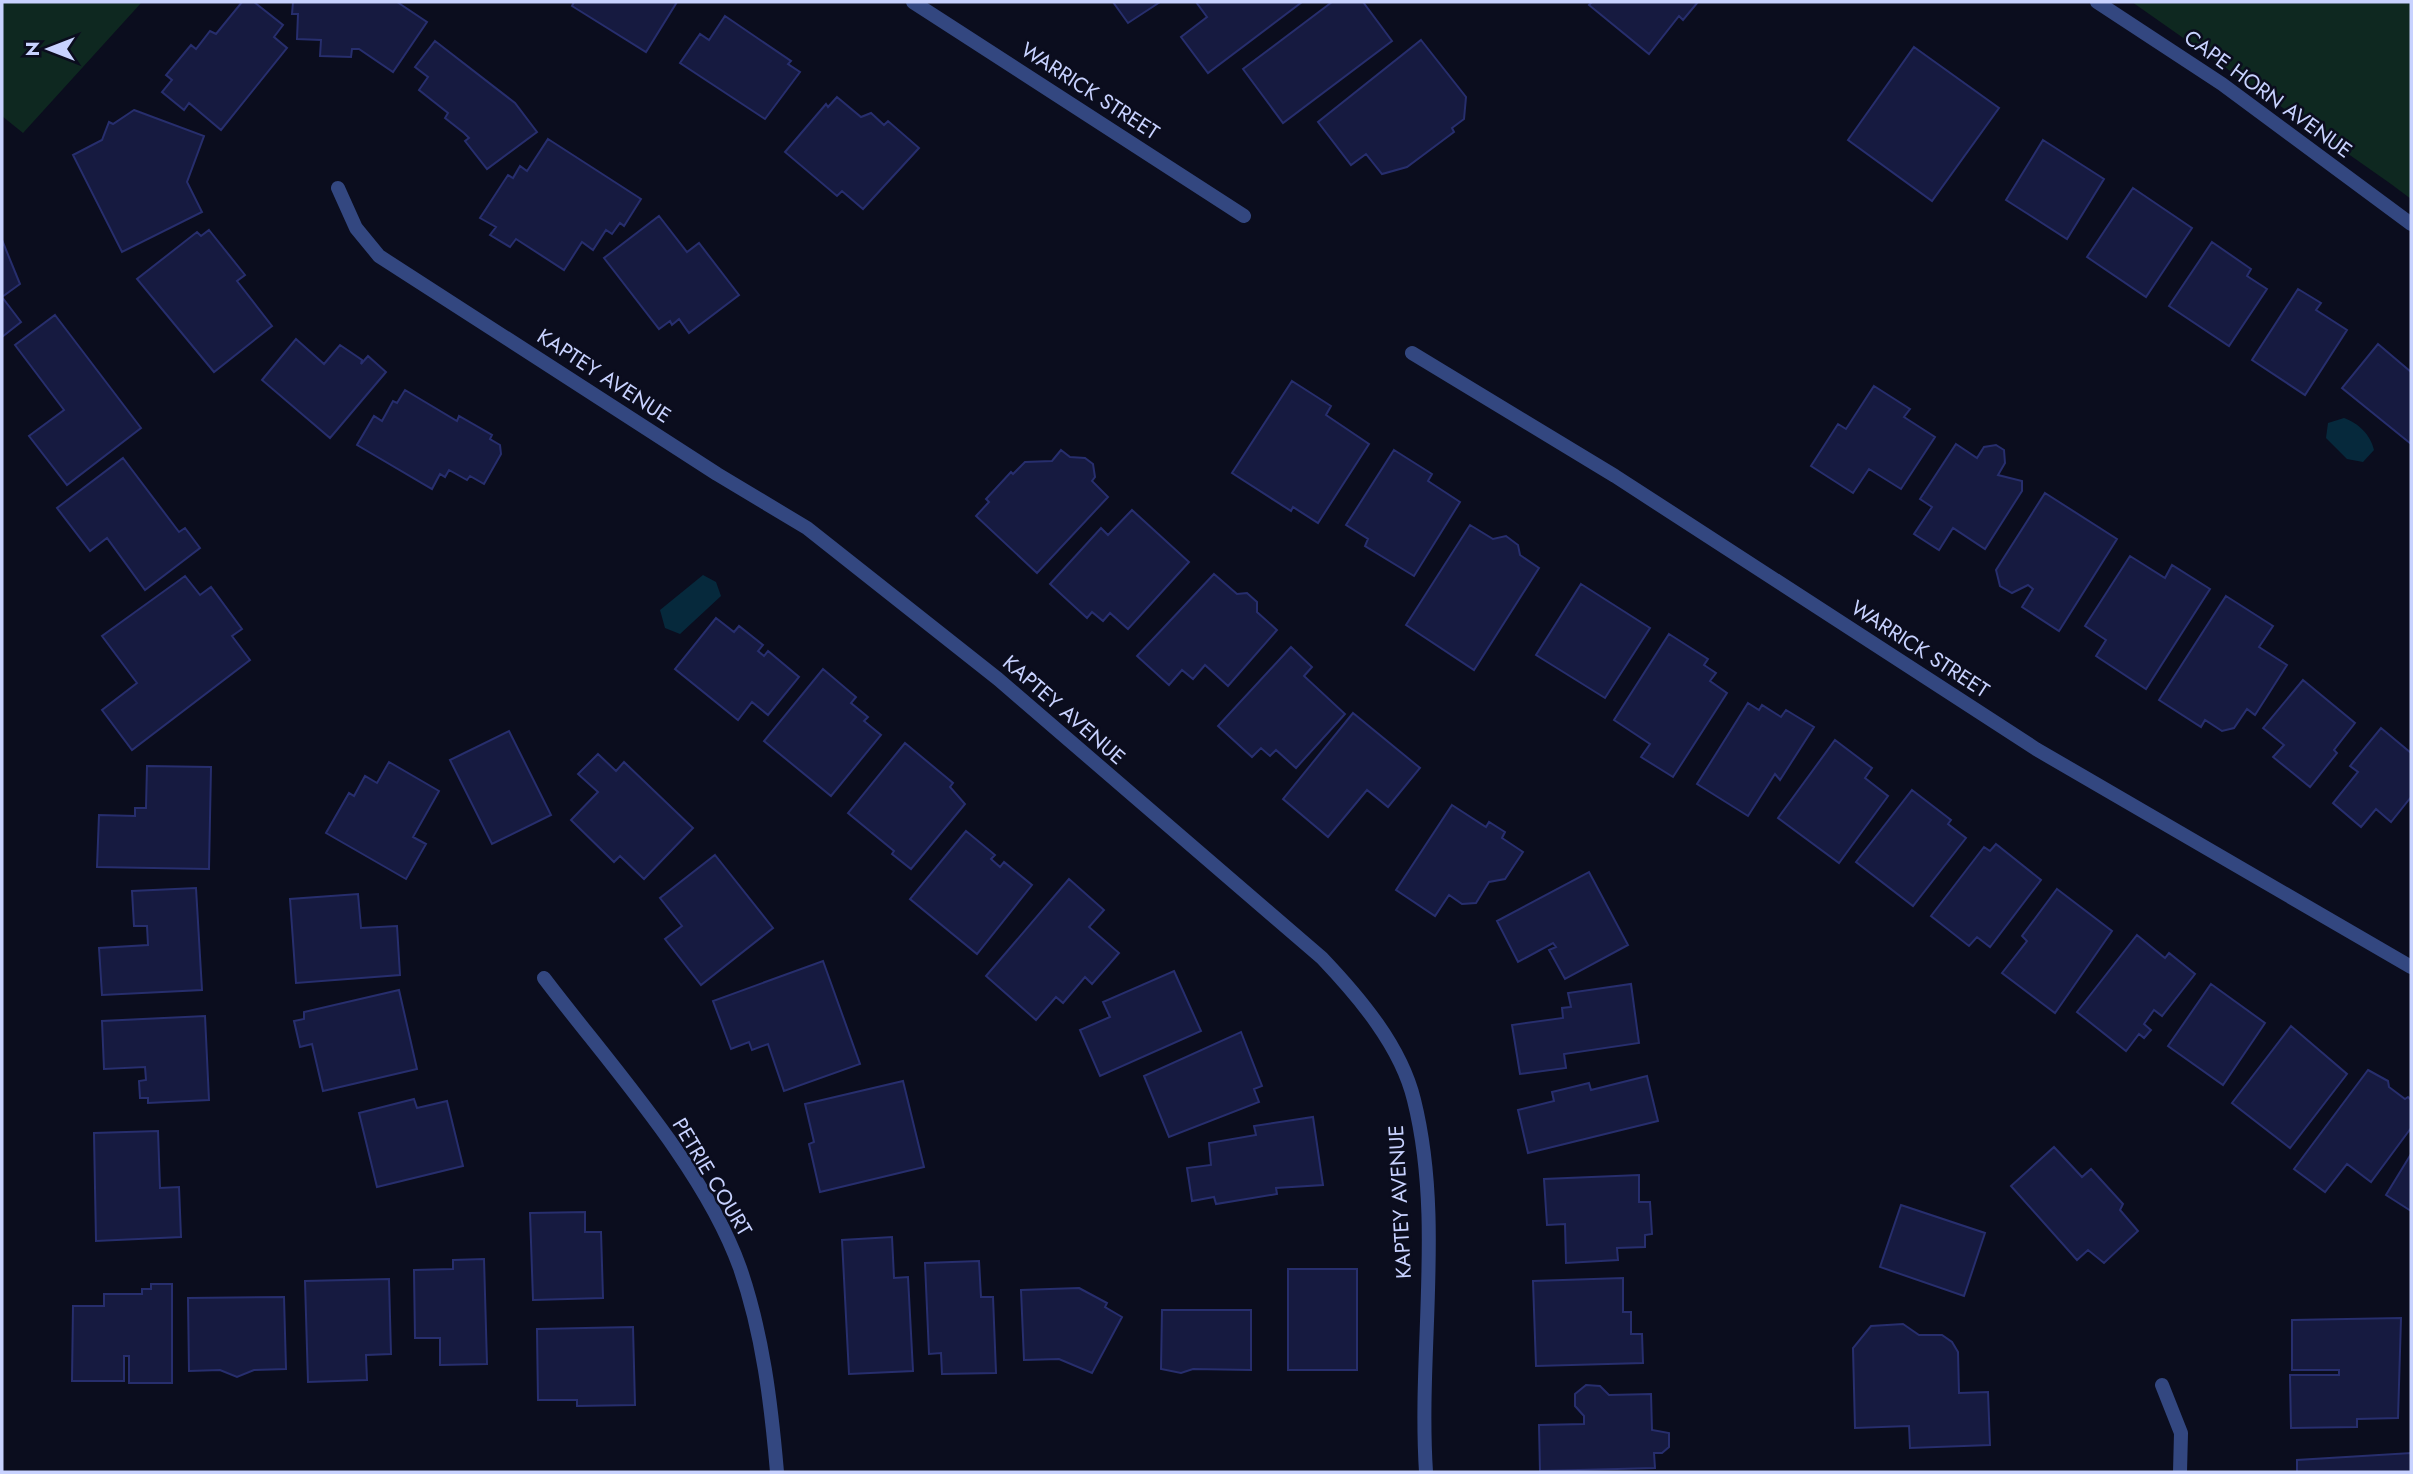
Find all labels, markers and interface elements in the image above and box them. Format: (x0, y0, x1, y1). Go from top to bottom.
north arrow (14, 14, 84, 84)
street label: CAPE HORN AVENUE (2178, 23, 2358, 165)
street label: WARRICK STREET (1015, 35, 1165, 147)
text: N (19, 41, 46, 57)
street label: KAPTEY AVENUE (531, 321, 677, 431)
street label: WARRICK STREET (1845, 593, 1995, 705)
street label: KAPTEY AVENUE (996, 648, 1132, 772)
street label: PETRIE COURT (665, 1112, 759, 1242)
street label: KAPTEY AVENUE (1381, 1124, 1419, 1280)

